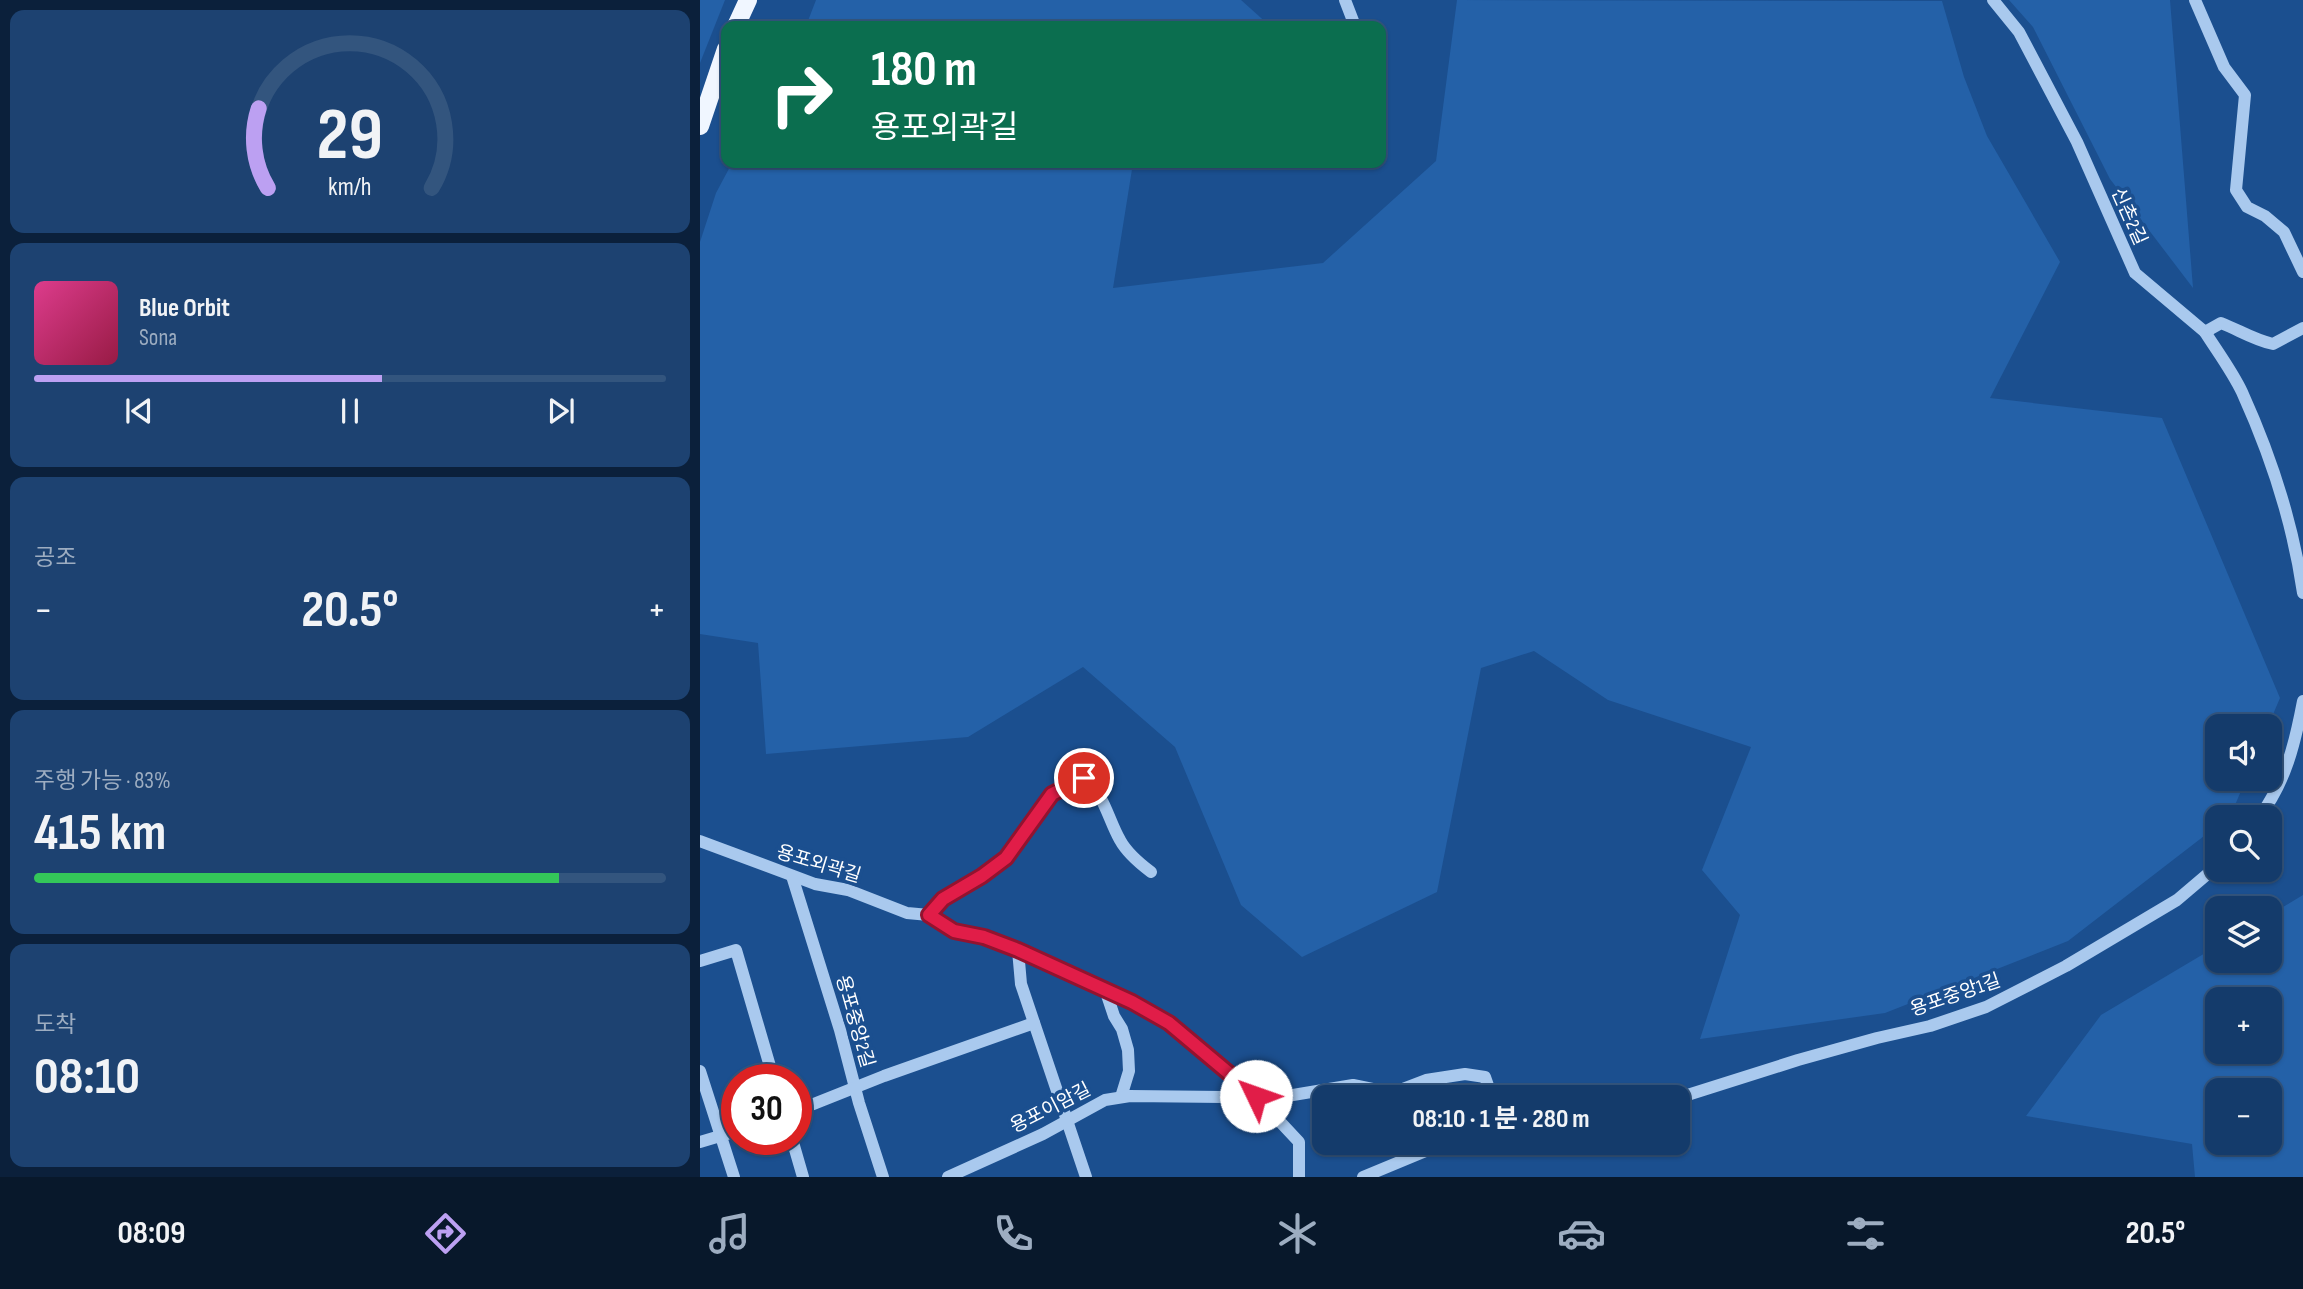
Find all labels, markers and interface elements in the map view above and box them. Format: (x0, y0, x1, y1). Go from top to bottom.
text: 180 m (871, 41, 977, 100)
icon: right (756, 49, 847, 140)
text: 29 (317, 92, 383, 180)
text: 용포외곽길 (871, 109, 1018, 148)
text: km/h (328, 172, 372, 203)
street label: 신촌2길 (2106, 184, 2151, 249)
text: Blue Orbit (139, 293, 230, 324)
text: Sona (139, 324, 177, 352)
icon: previous (120, 392, 158, 430)
icon: pause (331, 392, 369, 430)
icon: next (542, 392, 580, 430)
text: 공조 (34, 544, 76, 572)
text: 20.5° (301, 579, 399, 642)
text: − (34, 588, 53, 633)
text: + (647, 588, 666, 633)
map controls (2205, 714, 2282, 1155)
button: sound (2205, 714, 2282, 791)
pin (1054, 748, 1114, 808)
icon: arrive (1065, 759, 1103, 797)
text: 주행 가능 · 83% (34, 767, 171, 795)
text: 415 km (34, 802, 166, 865)
button: search (2205, 805, 2282, 882)
street label: 용포외곽길 (773, 841, 864, 888)
button: layers (2205, 896, 2282, 973)
street label: 용포중앙1길 (1907, 969, 2004, 1022)
street label: 용포중앙2길 (830, 972, 879, 1070)
button: + (2205, 987, 2282, 1064)
text: 도착 (34, 1011, 76, 1039)
text: 08:10 (34, 1046, 140, 1109)
position arrow (1219, 1059, 1293, 1133)
speed limit sign: 30 (721, 1064, 812, 1155)
street label: 용포이암길 (1007, 1078, 1095, 1138)
button: − (2205, 1078, 2282, 1155)
text: 08:10 · 1 분 · 280 m (1412, 1104, 1590, 1135)
icon: directions (421, 1209, 470, 1258)
icon: music (705, 1209, 754, 1258)
icon: phone (989, 1209, 1038, 1258)
icon: climate (1273, 1209, 1322, 1258)
icon: car (1557, 1209, 1606, 1258)
icon: filters (1841, 1209, 1890, 1258)
text: 08:09 (118, 1214, 185, 1253)
text: 20.5° (2125, 1214, 2185, 1253)

